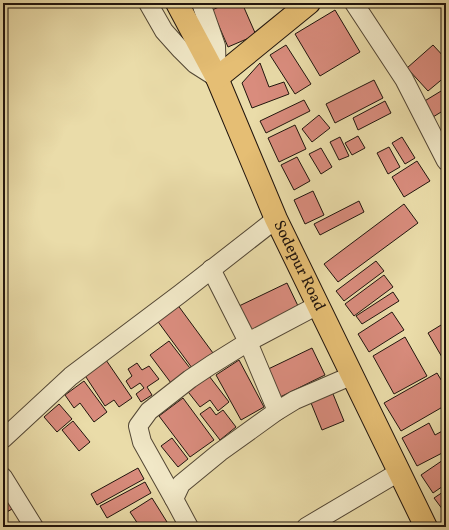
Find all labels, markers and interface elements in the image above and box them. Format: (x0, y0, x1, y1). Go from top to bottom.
street label: Sodepur Road (267, 217, 330, 315)

